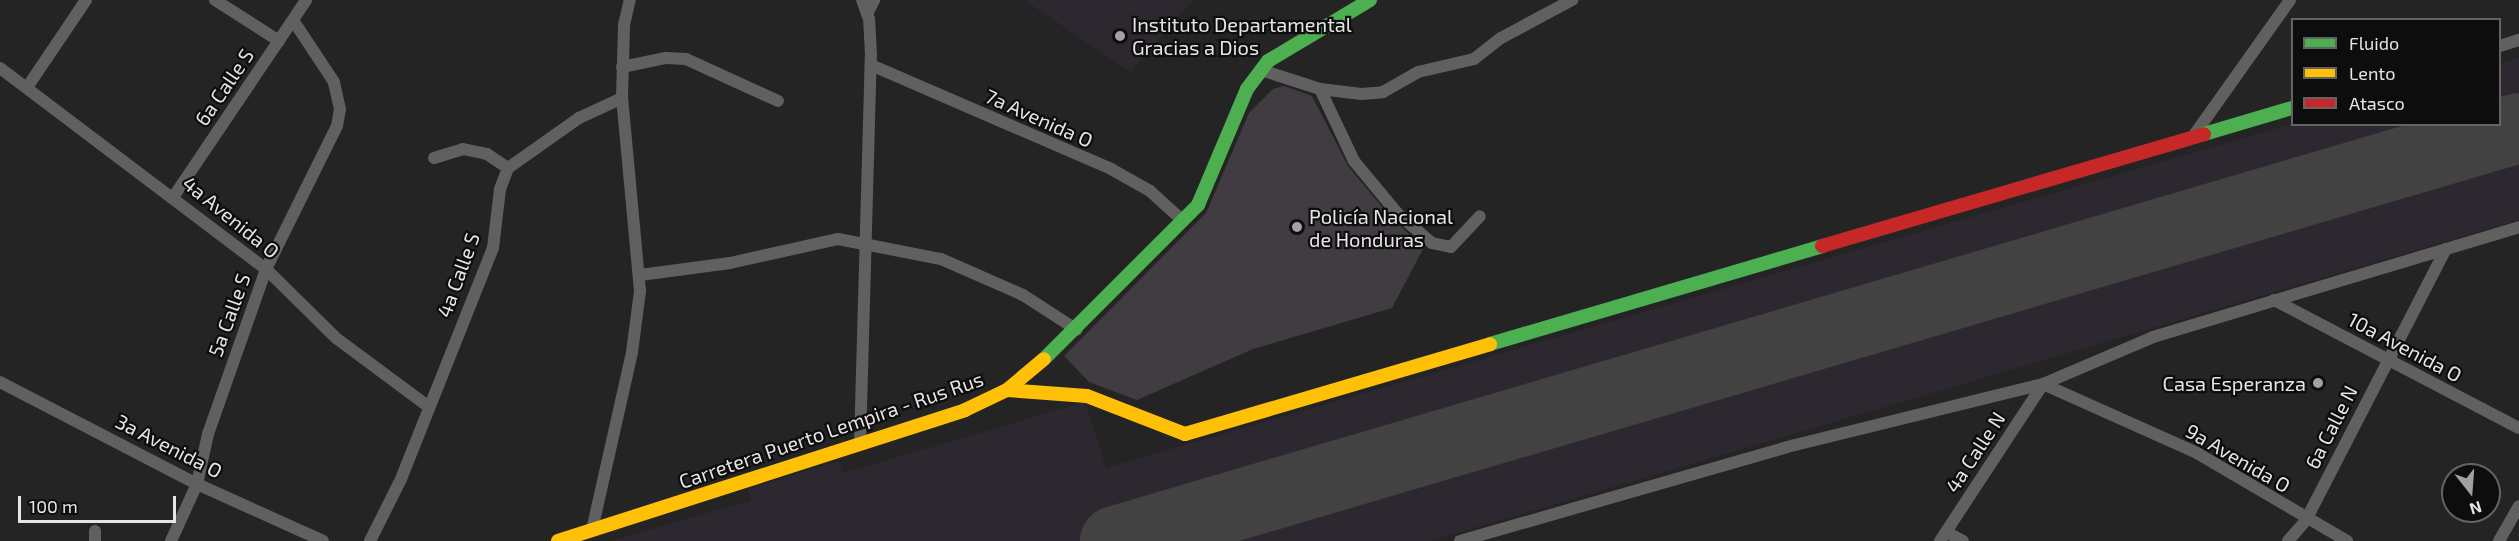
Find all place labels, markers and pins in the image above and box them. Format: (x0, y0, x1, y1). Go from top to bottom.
place label: Instituto Departamental Gracias a Dios (1132, 13, 1352, 60)
marker: Instituto Departamental Gracias a Dios (1113, 29, 1127, 43)
place label: Policía Nacional de Honduras (1309, 204, 1453, 251)
marker: Policía Nacional de Honduras (1290, 220, 1304, 234)
place label: Casa Esperanza (2163, 371, 2306, 395)
marker: Casa Esperanza (2311, 376, 2325, 390)

